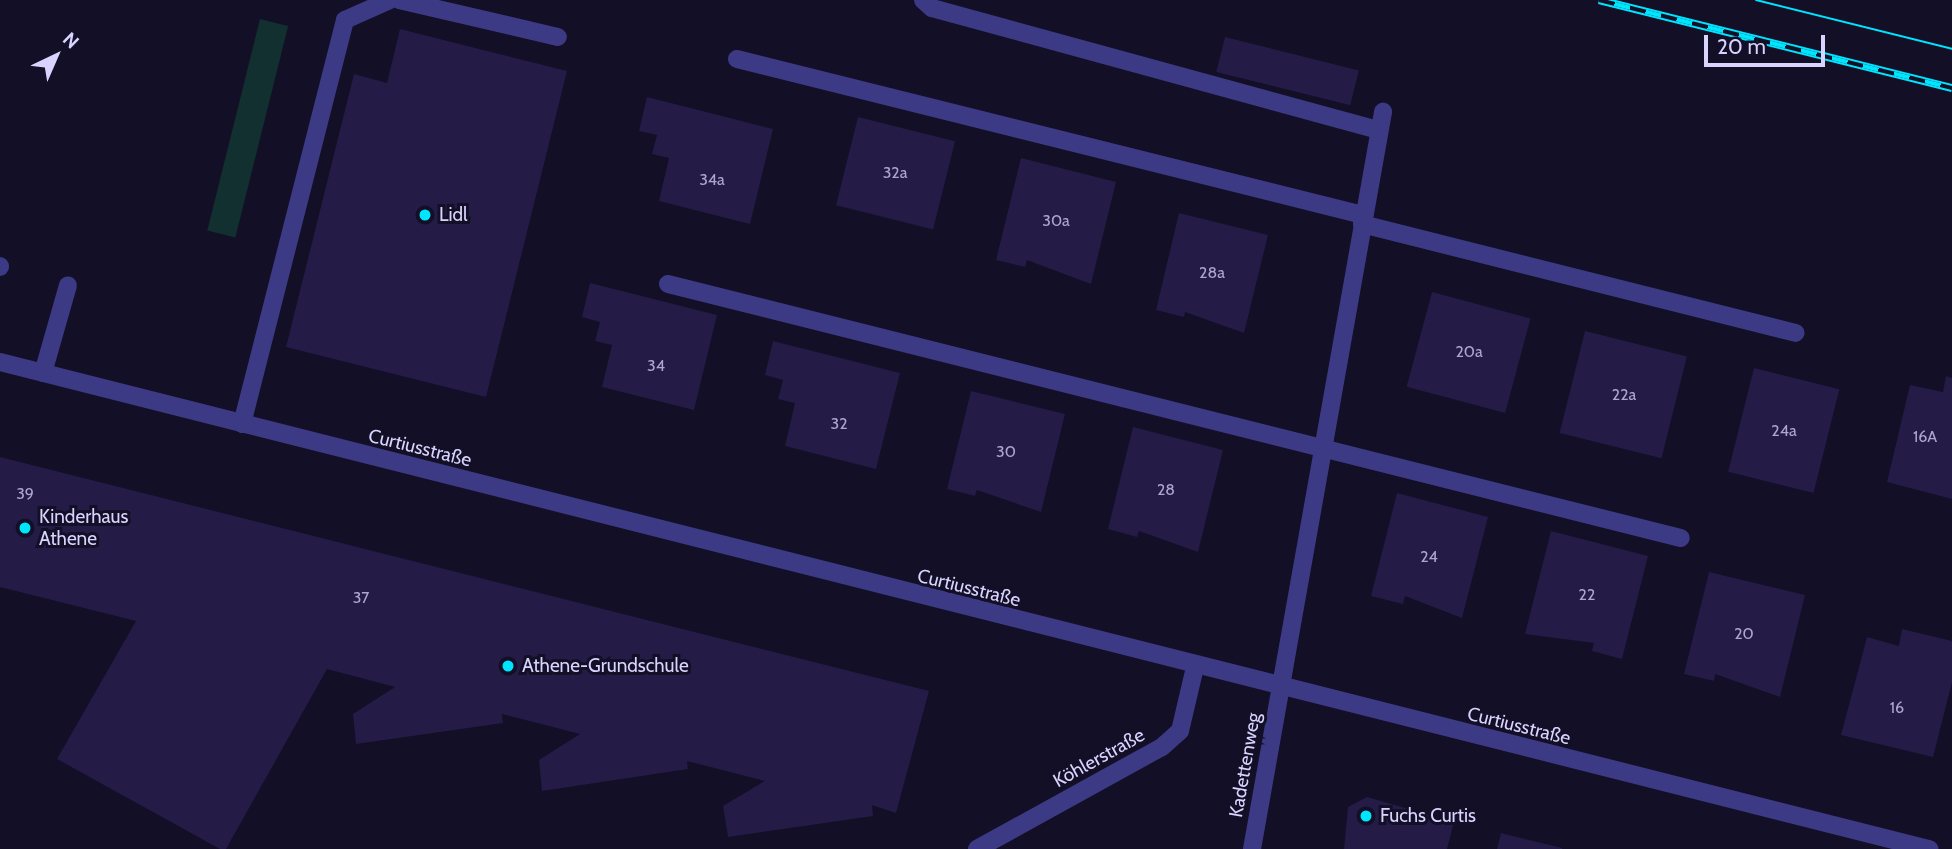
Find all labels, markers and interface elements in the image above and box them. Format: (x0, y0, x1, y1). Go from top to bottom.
north arrow (21, 21, 91, 91)
scale bar (1707, 21, 1828, 65)
text: N (58, 28, 84, 53)
text: 20 m (1717, 34, 1766, 59)
house number: 32a (883, 163, 907, 183)
house number: 34a (699, 170, 725, 190)
place label: Lidl (439, 204, 468, 226)
marker: Lidl (417, 207, 433, 223)
house number: 30a (1042, 211, 1070, 231)
house number: 28a (1199, 263, 1225, 283)
house number: 20a (1455, 342, 1483, 362)
house number: 34 (647, 356, 665, 376)
house number: 22a (1612, 385, 1636, 405)
house number: 32 (830, 414, 848, 434)
house number: 24a (1771, 421, 1797, 441)
street label: Curtiusstraße (366, 424, 474, 472)
house number: 16A (1913, 427, 1937, 447)
house number: 30 (996, 442, 1016, 462)
house number: 28 (1157, 480, 1175, 500)
house number: 39 (16, 484, 34, 504)
place label: Kinderhaus Athene (39, 506, 128, 550)
marker: Kinderhaus Athene (17, 520, 33, 536)
house number: 24 (1420, 547, 1438, 567)
street label: Curtiusstraße (915, 564, 1023, 612)
house number: 22 (1579, 585, 1595, 605)
house number: 37 (353, 588, 369, 608)
house number: 20 (1734, 624, 1754, 644)
place label: Athene-Grundschule (522, 655, 689, 677)
marker: Athene-Grundschule (500, 658, 516, 674)
house number: 16 (1890, 698, 1904, 718)
street label: Curtiusstraße (1465, 702, 1573, 750)
street label: Kadettenweg (1225, 711, 1265, 819)
street label: Köhlerstraße (1049, 724, 1149, 792)
place label: Fuchs Curtis (1380, 805, 1476, 827)
marker: Fuchs Curtis (1358, 808, 1374, 824)

